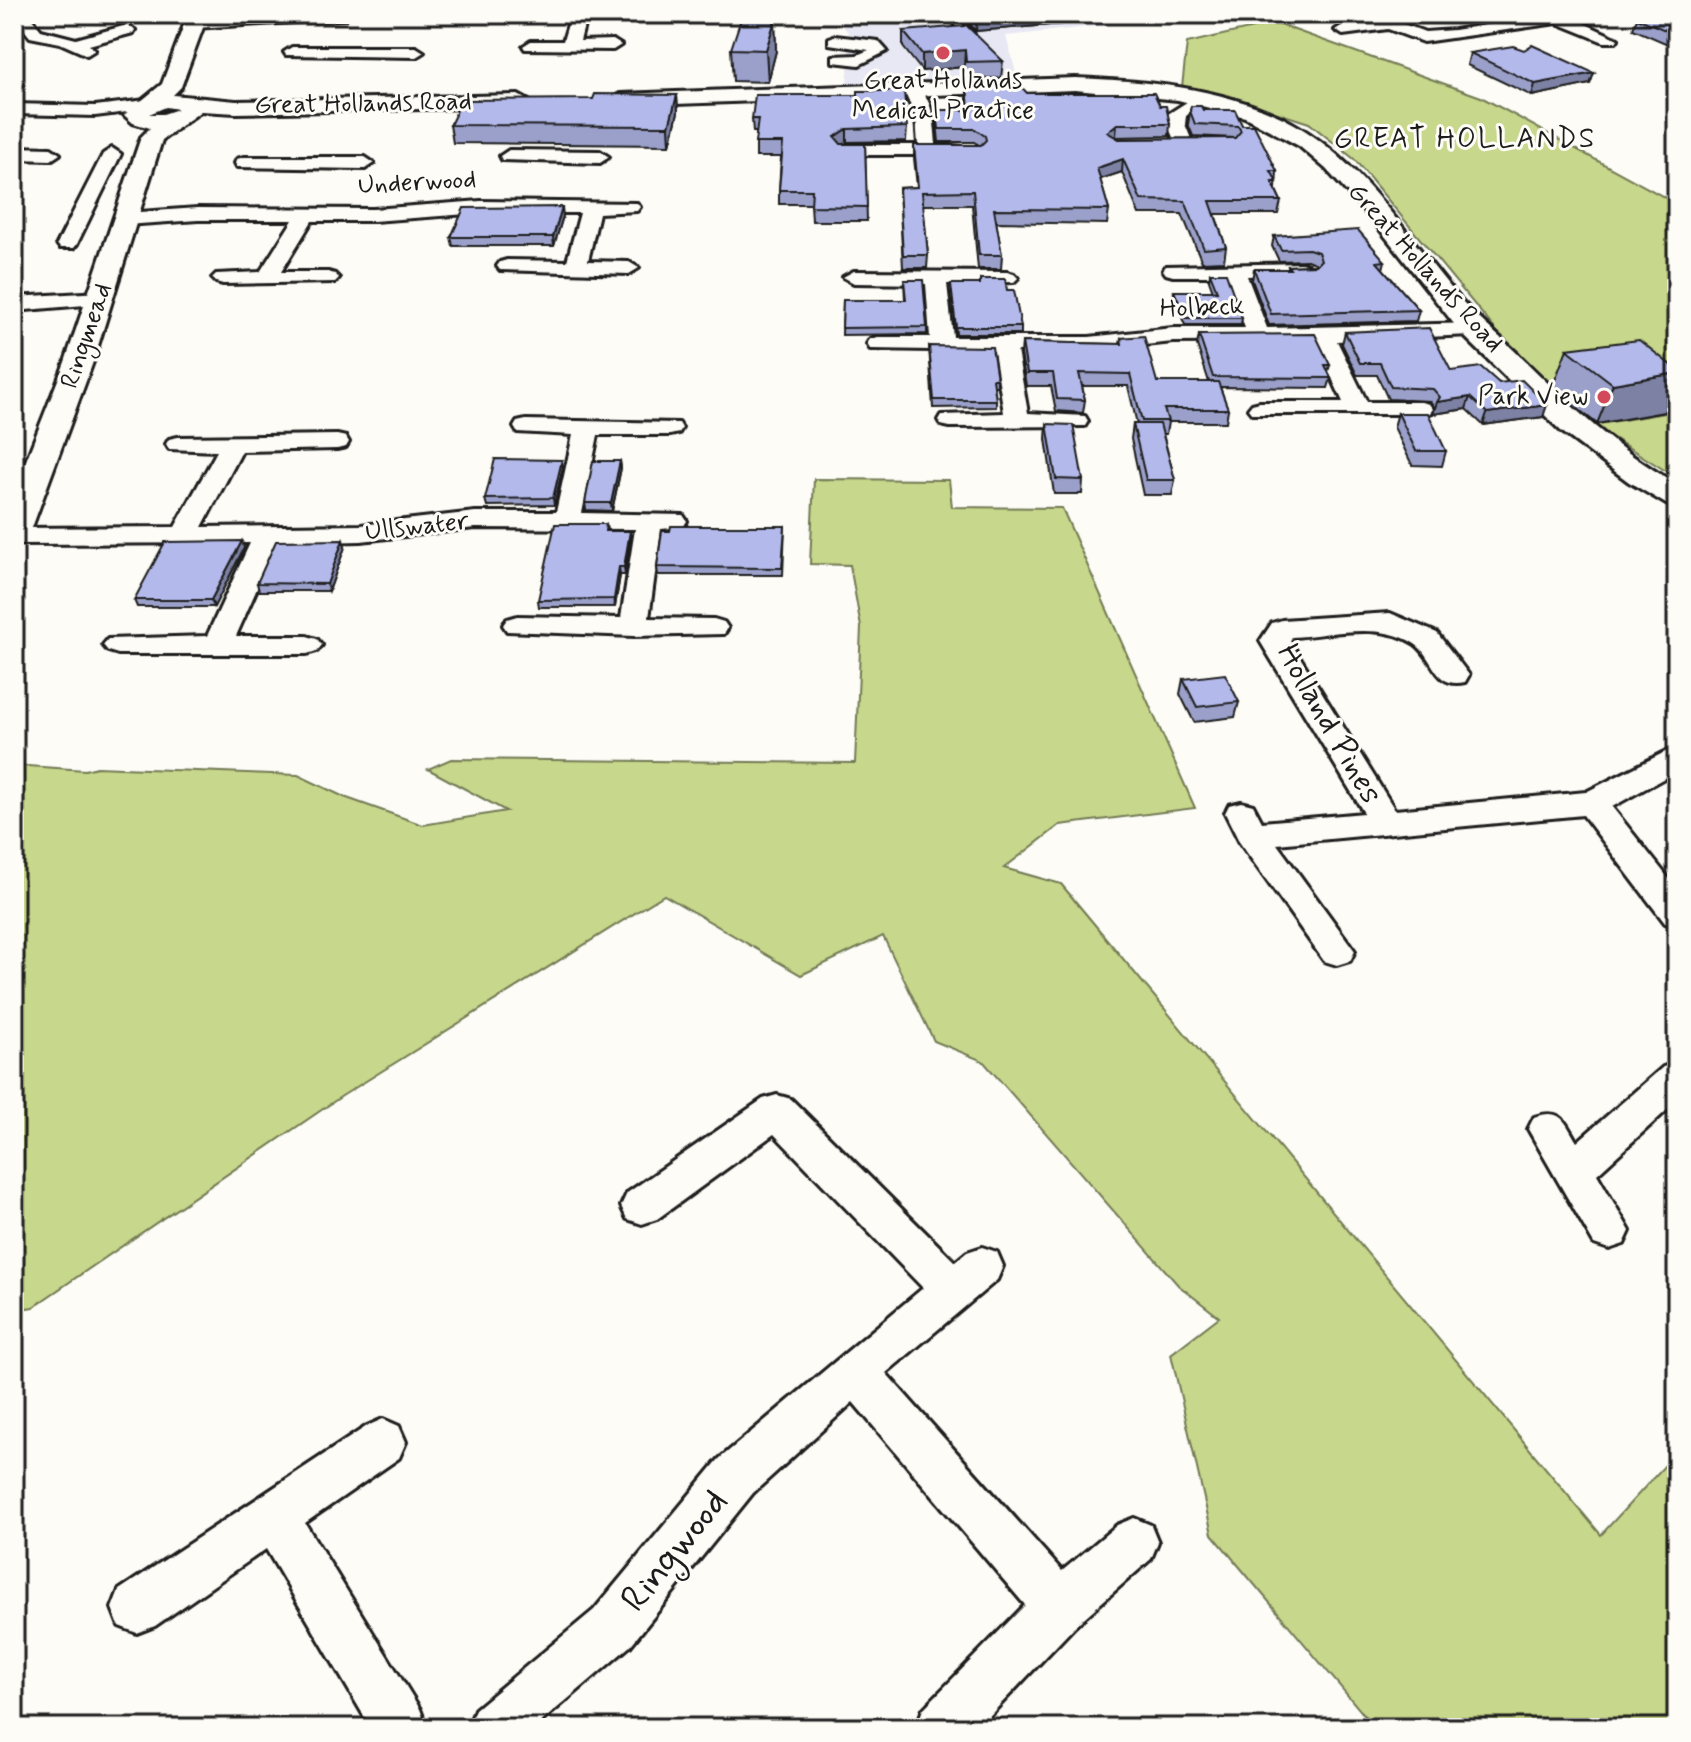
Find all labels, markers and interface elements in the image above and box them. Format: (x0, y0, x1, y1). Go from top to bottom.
marker: Great Hollands Medical Practice (934, 44, 952, 62)
place label: Great Hollands Medical Practice (852, 64, 1034, 128)
street label: Great Hollands Road (254, 85, 472, 123)
district label: GREAT HOLLANDS (1334, 121, 1596, 158)
street label: Underwood (357, 163, 477, 203)
street label: Great Hollands Road (1340, 176, 1510, 360)
street label: Ringmead (53, 279, 123, 394)
street label: Holbeck (1159, 290, 1245, 326)
place label: Park View (1478, 380, 1588, 414)
marker: Park View (1595, 388, 1613, 406)
street label: Ullswater (364, 505, 471, 549)
street label: Holland Pines (1266, 636, 1392, 812)
street label: Ringwood (610, 1479, 743, 1625)

